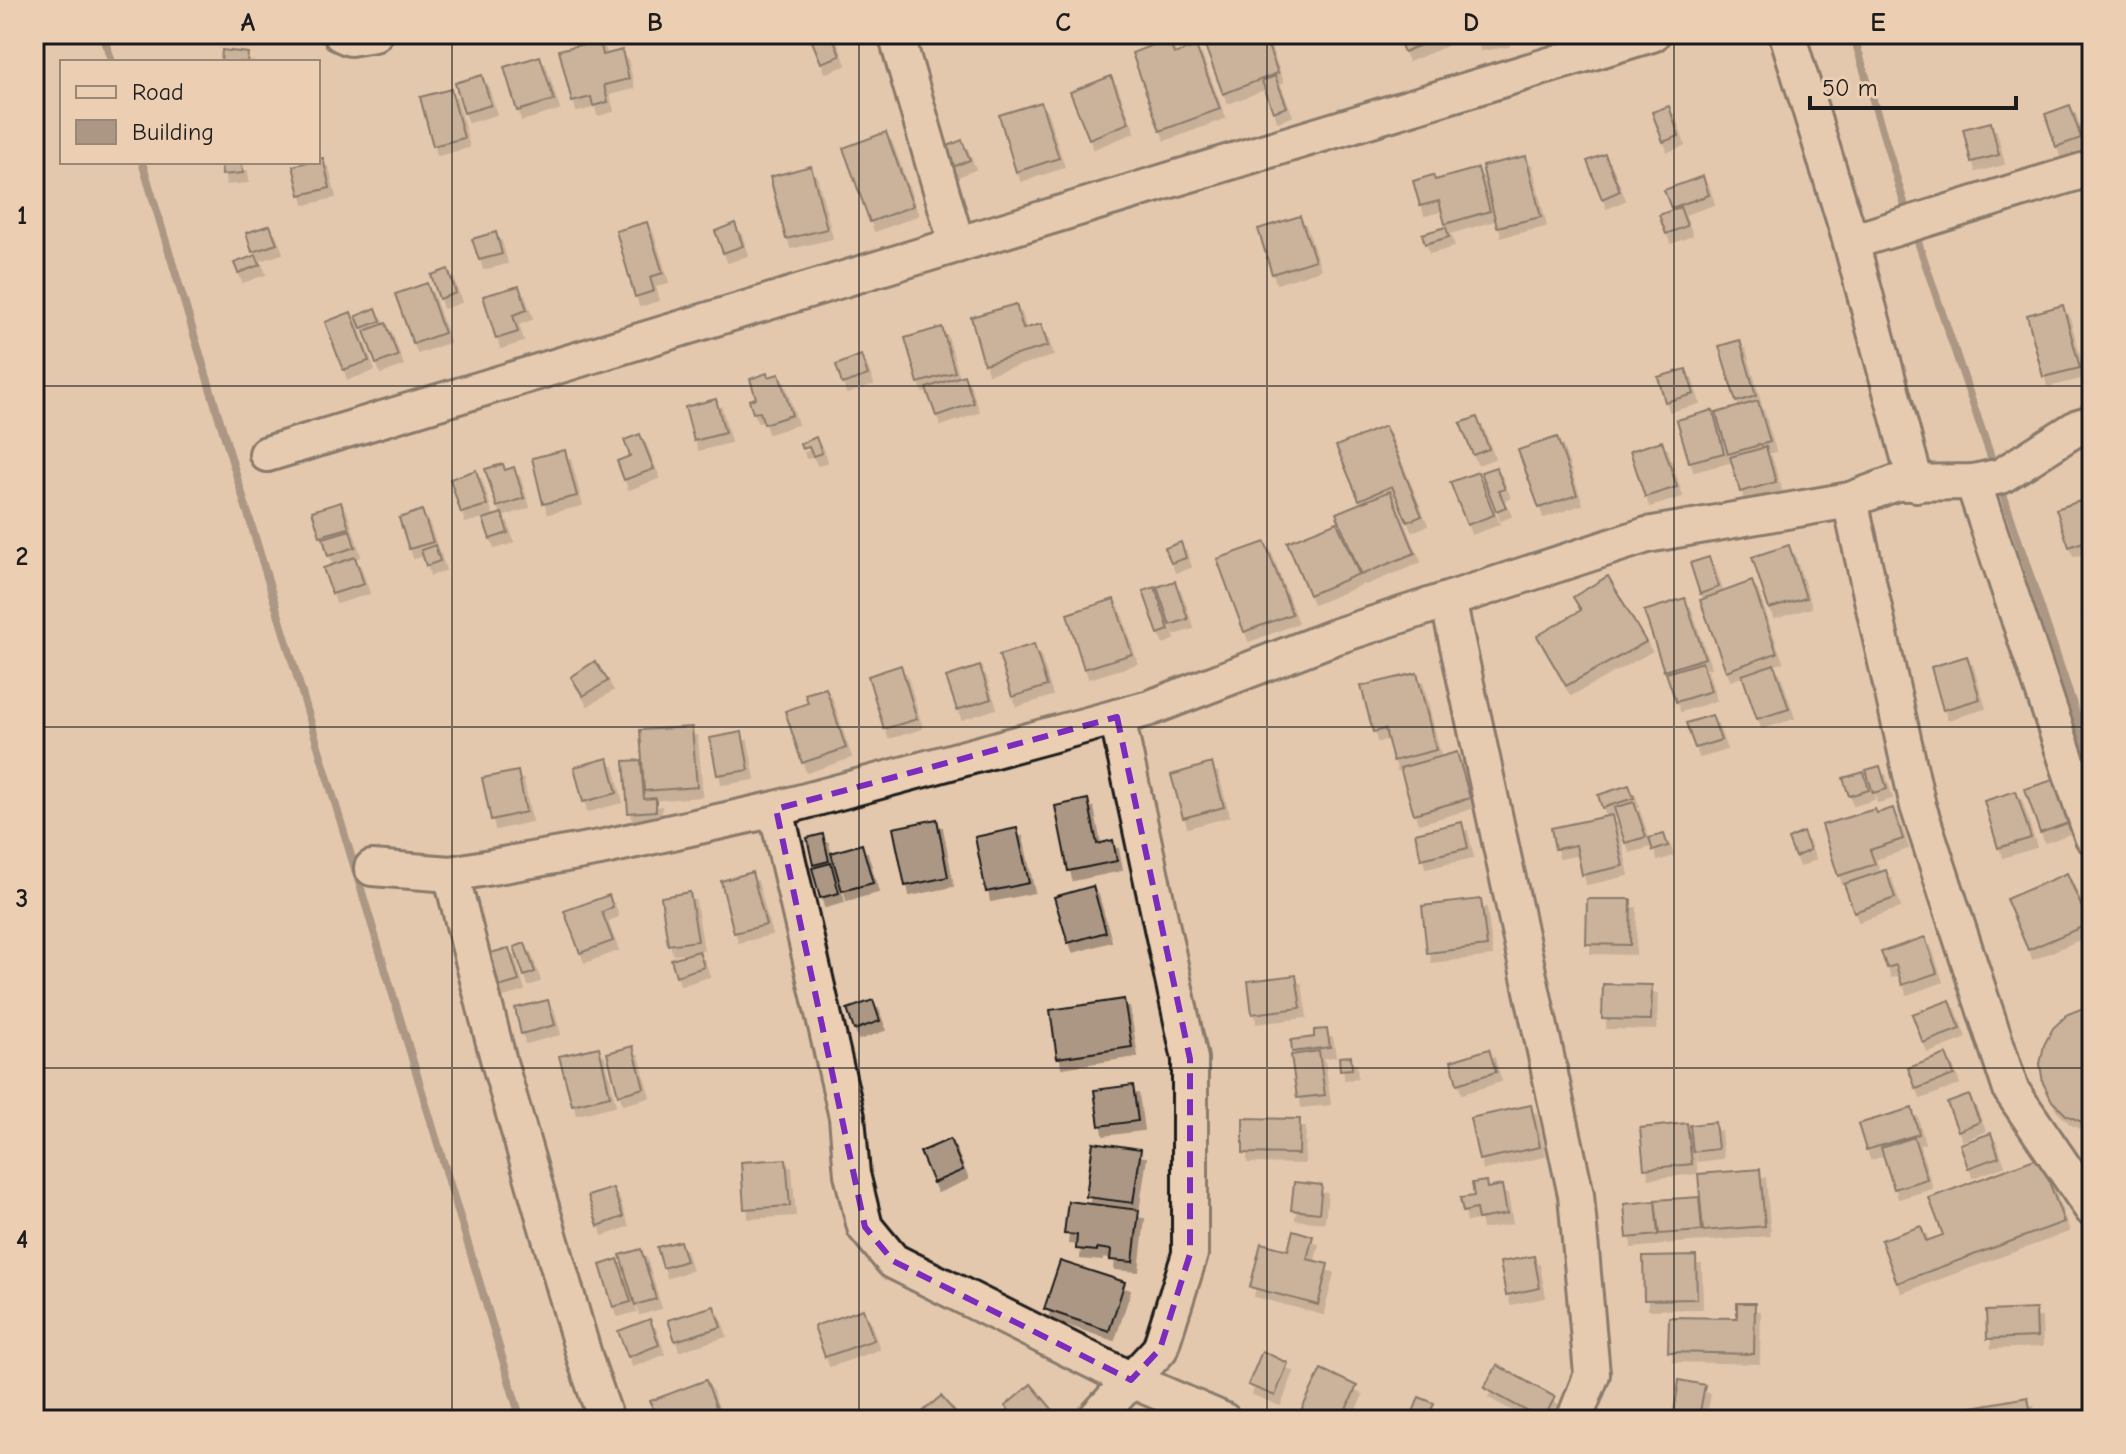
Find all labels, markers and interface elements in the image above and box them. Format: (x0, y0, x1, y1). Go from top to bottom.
text: A (241, 8, 256, 38)
text: B (647, 8, 663, 38)
text: C (1055, 8, 1071, 38)
text: D (1463, 8, 1479, 38)
text: E (1870, 8, 1886, 38)
legend (60, 60, 320, 164)
scale bar (1810, 60, 2016, 110)
text: 50 m (1822, 74, 1878, 102)
text: Road (132, 78, 184, 106)
text: Building (132, 118, 214, 146)
text: 1 (17, 201, 27, 231)
text: 2 (16, 542, 28, 572)
text: 3 (16, 884, 28, 914)
text: 4 (16, 1225, 28, 1255)

